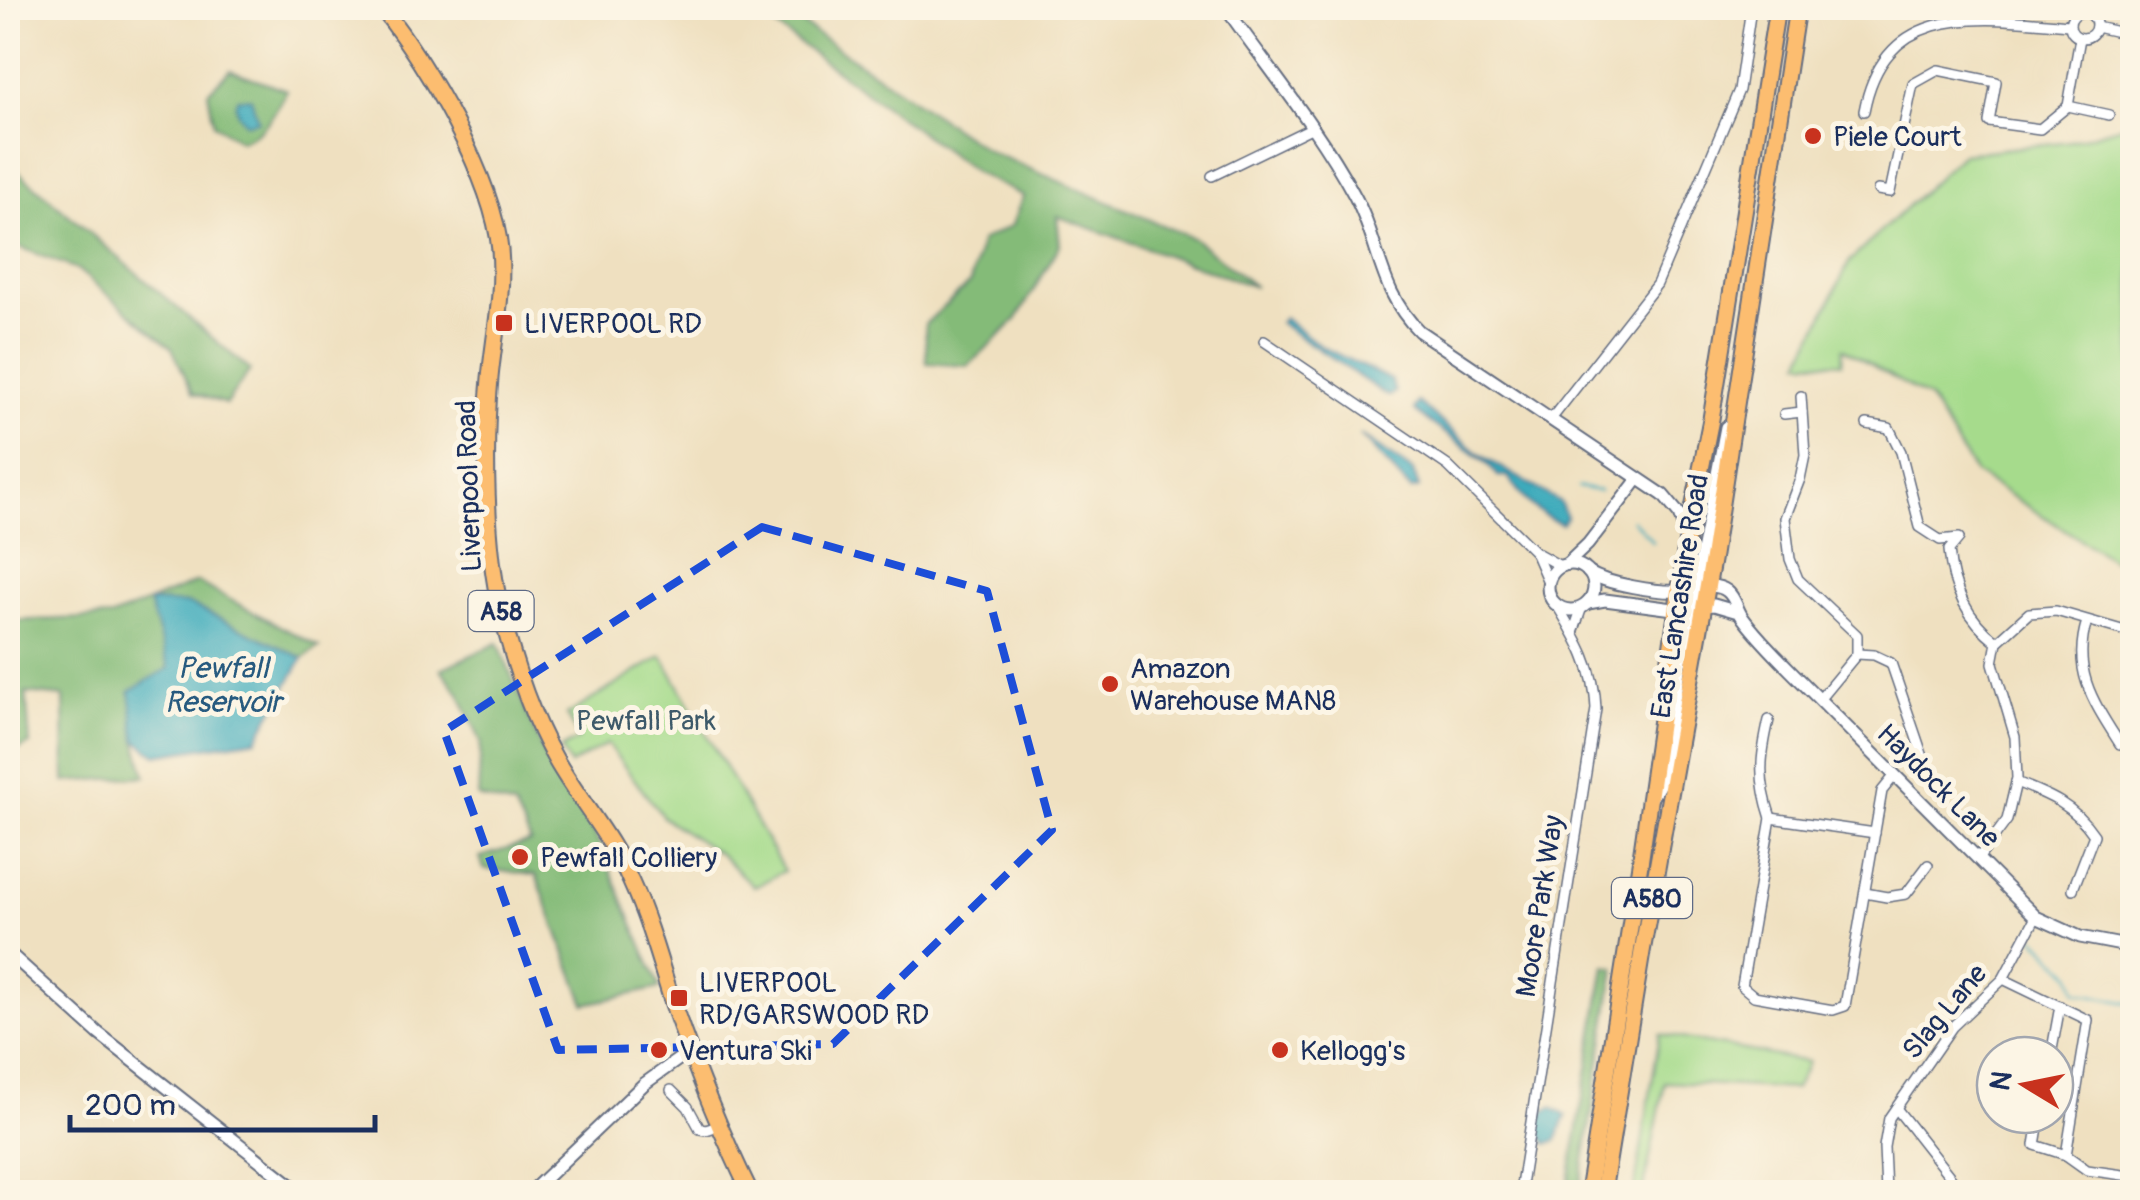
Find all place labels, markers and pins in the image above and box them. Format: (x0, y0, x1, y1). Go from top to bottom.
place label: Piele Court (1833, 120, 1962, 155)
marker: Piele Court (1802, 125, 1824, 147)
place label: LIVERPOOL RD (524, 307, 702, 342)
marker: LIVERPOOL RD (493, 312, 515, 334)
place label: Amazon Warehouse MAN8 (1130, 652, 1336, 719)
marker: Amazon Warehouse MAN8 (1099, 673, 1121, 695)
place label: Pewfall Colliery (540, 841, 717, 876)
marker: Pewfall Colliery (509, 846, 531, 868)
place label: LIVERPOOL RD/GARSWOOD RD (699, 966, 929, 1033)
marker: LIVERPOOL RD/GARSWOOD RD (668, 987, 690, 1009)
place label: Ventura Ski (679, 1034, 812, 1069)
place label: Kellogg's (1300, 1034, 1406, 1069)
marker: Ventura Ski (648, 1039, 670, 1061)
marker: Kellogg's (1269, 1039, 1291, 1061)

